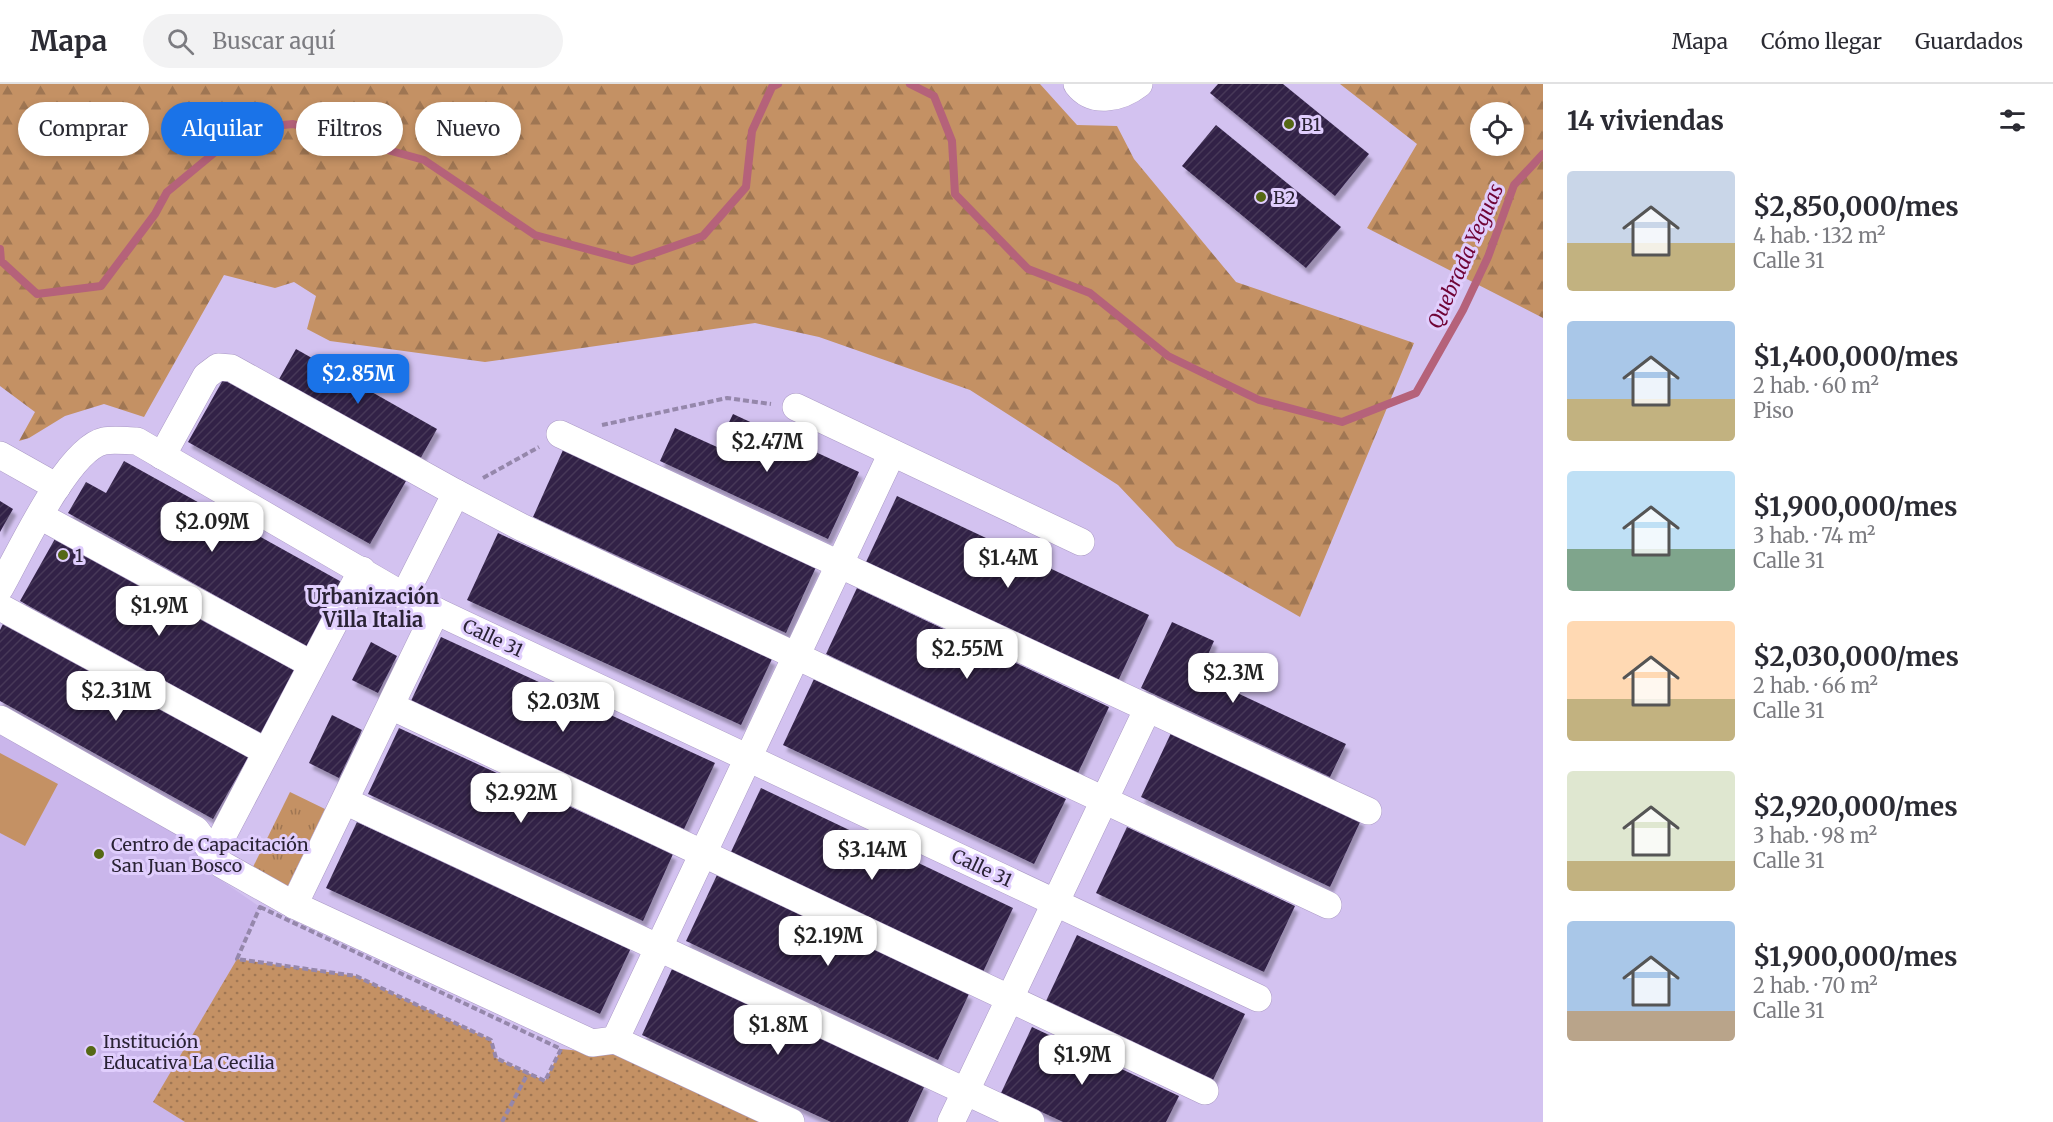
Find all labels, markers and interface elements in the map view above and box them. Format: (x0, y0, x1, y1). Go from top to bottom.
search box (143, 14, 563, 68)
text: Mapa (30, 23, 107, 59)
icon: search (164, 25, 197, 58)
text: Buscar aquí (212, 27, 335, 55)
text: Mapa (1672, 28, 1728, 55)
text: Cómo llegar (1761, 28, 1882, 55)
text: Guardados (1915, 28, 2023, 55)
chip: Comprar (18, 102, 149, 156)
chip: Alquilar (161, 102, 284, 156)
chip: Filtros (296, 102, 403, 156)
chip: Nuevo (415, 102, 521, 156)
map controls (1470, 102, 1524, 156)
button: locate (1470, 102, 1524, 156)
text: 14 viviendas (1567, 104, 1724, 137)
icon: filters (1996, 104, 2029, 137)
place label: B1 (1301, 113, 1321, 136)
marker: B1 (1282, 117, 1296, 131)
water label: Quebrada Yeguas (1422, 180, 1508, 332)
place label: B2 (1273, 186, 1296, 209)
marker: B2 (1254, 190, 1268, 204)
text: $2,850,000/mes (1753, 190, 1959, 223)
icon: home (1615, 195, 1687, 267)
text: 4 hab. · 132 m² (1753, 223, 1885, 248)
text: Calle 31 (1753, 248, 1824, 273)
text: $1,400,000/mes (1753, 340, 1959, 373)
icon: home (1615, 345, 1687, 417)
pin: $2.85M (309, 354, 407, 405)
text: $2.85M (321, 361, 395, 386)
text: 2 hab. · 60 m² (1753, 373, 1879, 398)
text: Piso (1753, 398, 1794, 423)
pin: $2.47M (718, 422, 816, 473)
text: $2.47M (731, 429, 803, 454)
text: $1,900,000/mes (1753, 490, 1957, 523)
icon: home (1615, 495, 1687, 567)
pin: $2.09M (163, 502, 261, 553)
text: $2.09M (175, 509, 249, 534)
text: 3 hab. · 74 m² (1753, 523, 1875, 548)
pin: $1.4M (966, 538, 1050, 589)
place label: 1 (75, 544, 83, 567)
text: $1.4M (978, 545, 1038, 570)
marker: 1 (56, 548, 70, 562)
text: Calle 31 (1753, 548, 1824, 573)
district label: Urbanización Villa Italia (307, 584, 440, 632)
pin: $1.9M (117, 586, 201, 637)
text: $1.9M (130, 593, 188, 618)
street label: Calle 31 (459, 614, 527, 662)
pin: $2.55M (918, 629, 1016, 680)
text: $2.55M (931, 636, 1003, 661)
text: $2,030,000/mes (1753, 640, 1959, 673)
icon: home (1615, 645, 1687, 717)
pin: $2.3M (1191, 653, 1275, 704)
text: $2.3M (1202, 660, 1264, 685)
pin: $2.31M (67, 671, 165, 722)
text: 2 hab. · 66 m² (1753, 673, 1878, 698)
text: $2.31M (81, 678, 151, 703)
pin: $2.03M (514, 682, 612, 733)
text: $2.03M (526, 689, 600, 714)
text: Calle 31 (1753, 698, 1824, 723)
pin: $2.92M (472, 773, 570, 824)
text: $2.92M (485, 780, 557, 805)
text: $2,920,000/mes (1753, 790, 1958, 823)
icon: home (1615, 795, 1687, 867)
text: 3 hab. · 98 m² (1753, 823, 1877, 848)
pin: $3.14M (823, 830, 921, 881)
place label: Centro de Capacitación San Juan Bosco (111, 833, 309, 877)
text: $3.14M (837, 837, 907, 862)
street label: Calle 31 (948, 844, 1016, 892)
marker: Centro de Capacitación San Juan Bosco (92, 847, 106, 861)
text: Calle 31 (1753, 848, 1824, 873)
pin: $2.19M (779, 916, 877, 967)
text: $2.19M (793, 923, 863, 948)
text: $1,900,000/mes (1753, 940, 1957, 973)
icon: home (1615, 945, 1687, 1017)
text: 2 hab. · 70 m² (1753, 973, 1878, 998)
text: Calle 31 (1753, 998, 1824, 1023)
pin: $1.8M (736, 1005, 820, 1056)
text: $1.8M (748, 1012, 808, 1037)
place label: Institución Educativa La Cecilia (103, 1030, 275, 1074)
pin: $1.9M (1040, 1035, 1124, 1086)
text: $1.9M (1053, 1042, 1111, 1067)
marker: Institución Educativa La Cecilia (84, 1044, 98, 1058)

